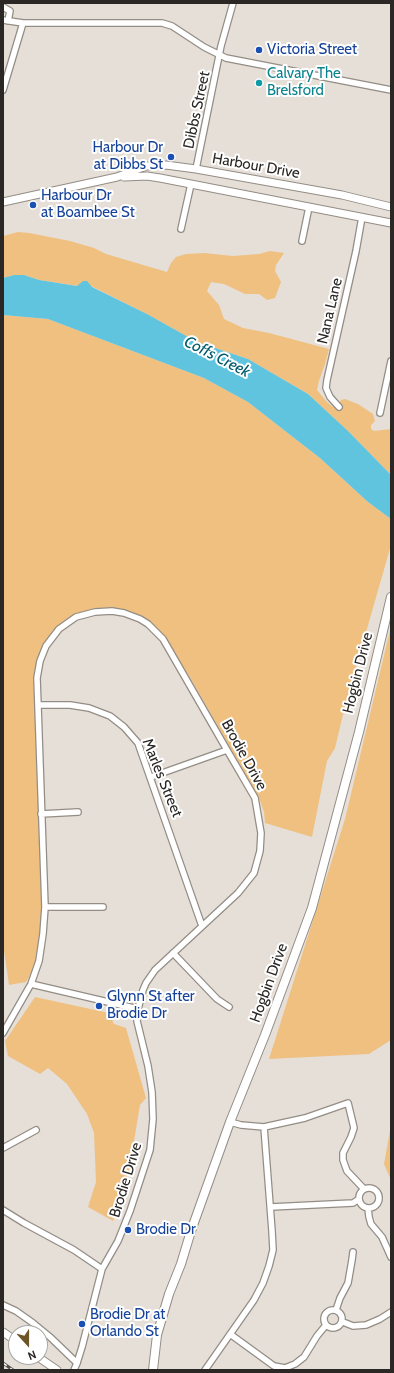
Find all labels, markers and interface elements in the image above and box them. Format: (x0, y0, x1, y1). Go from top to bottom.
place label: Victoria Street (267, 41, 357, 59)
marker: Victoria Street (254, 45, 264, 55)
place label: Calvary The Brelsford (267, 65, 341, 100)
street label: Dibbs Street (180, 70, 214, 150)
marker: Calvary The Brelsford (254, 78, 264, 88)
place label: Harbour Dr at Dibbs St (93, 139, 163, 174)
street label: Harbour Drive (211, 149, 301, 183)
marker: Harbour Dr at Dibbs St (166, 152, 176, 162)
place label: Harbour Dr at Boambee St (41, 187, 135, 222)
marker: Harbour Dr at Boambee St (28, 200, 38, 210)
street label: Nana Lane (314, 276, 346, 346)
water label: Coffs Creek (181, 332, 253, 382)
street label: Hogbin Drive (339, 631, 377, 715)
street label: Brodie Drive (217, 717, 271, 793)
street label: Marles Street (138, 736, 186, 820)
street label: Hogbin Drive (246, 941, 292, 1025)
place label: Glynn St after Brodie Dr (107, 988, 195, 1023)
marker: Glynn St after Brodie Dr (94, 1001, 104, 1011)
street label: Brodie Drive (106, 1140, 146, 1220)
place label: Brodie Dr (136, 1221, 196, 1239)
marker: Brodie Dr (123, 1225, 133, 1235)
place label: Brodie Dr at Orlando St (90, 1306, 165, 1341)
marker: Brodie Dr at Orlando St (77, 1319, 87, 1329)
north arrow (8, 1325, 48, 1365)
text: N (26, 1347, 38, 1363)

